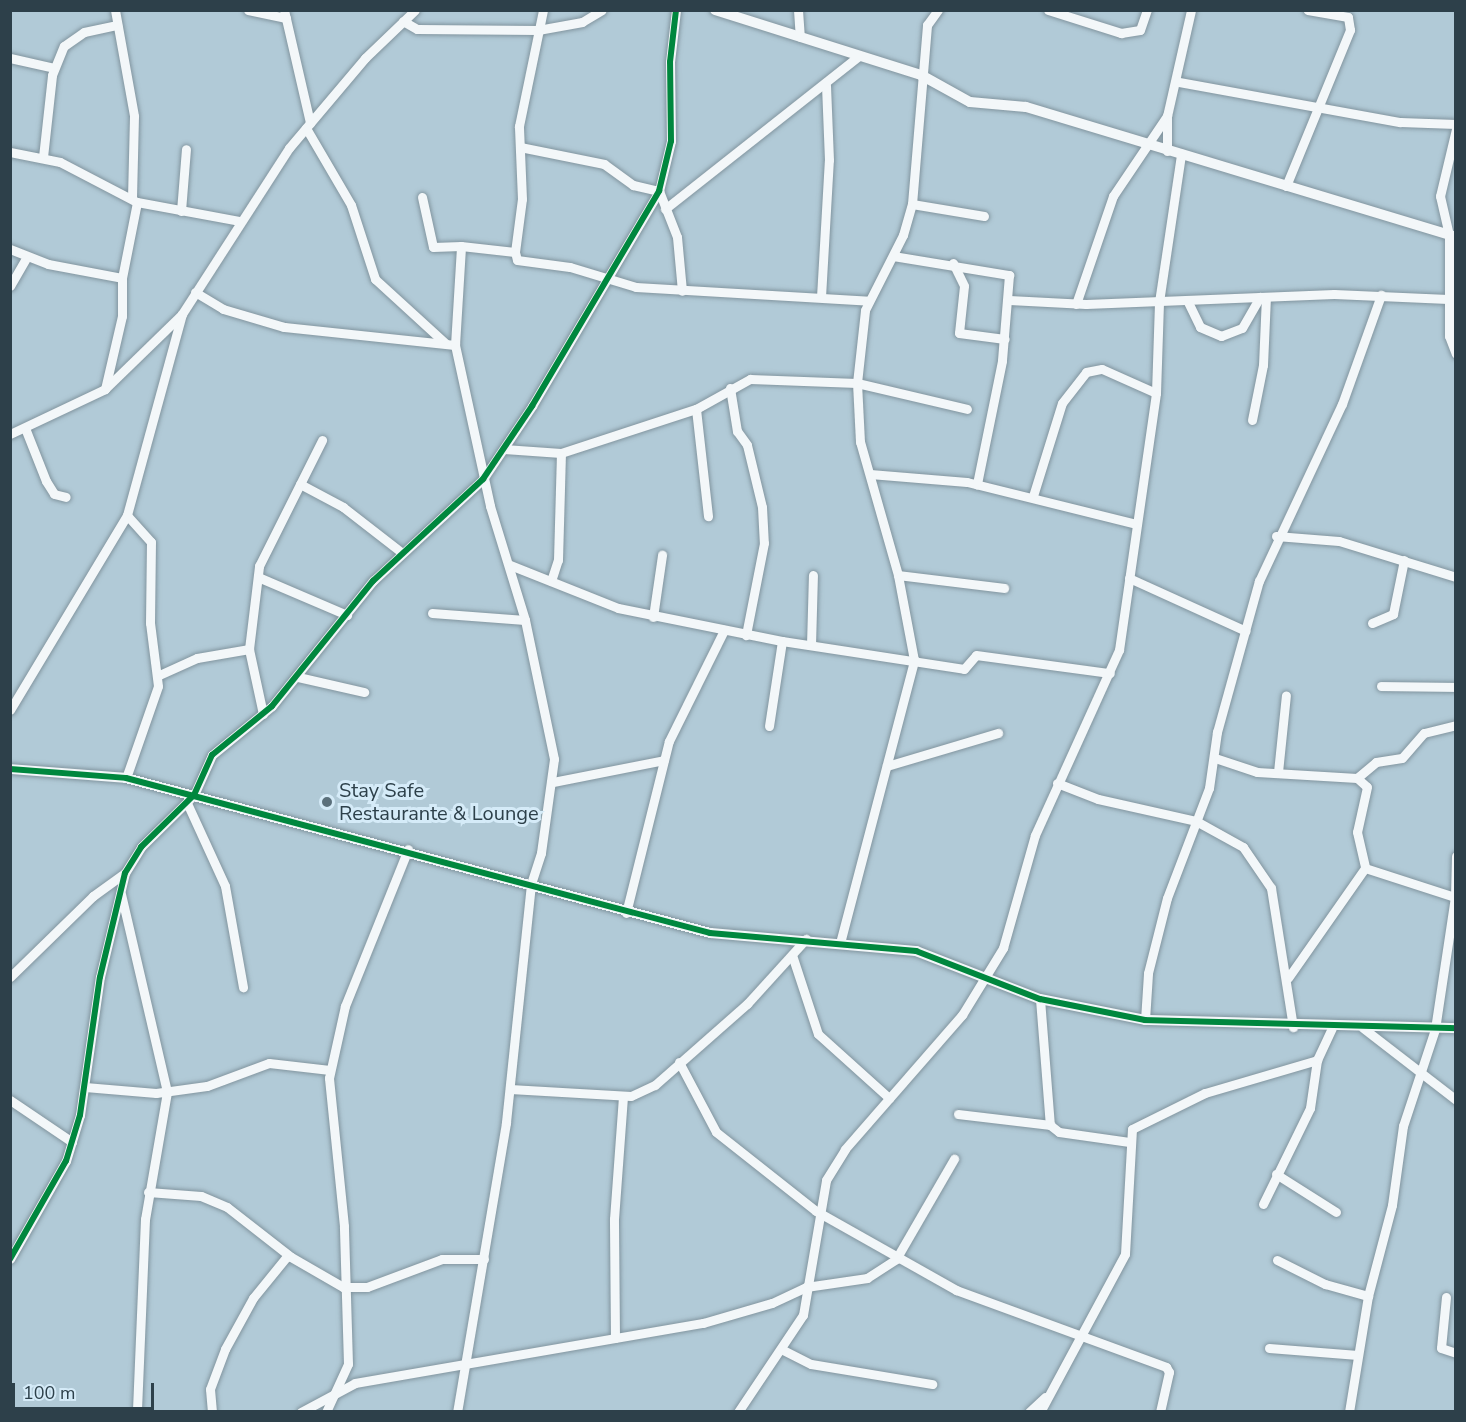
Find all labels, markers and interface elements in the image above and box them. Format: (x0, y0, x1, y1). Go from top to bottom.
place label: Stay Safe Restaurante & Lounge (339, 778, 539, 825)
marker: Stay Safe Restaurante & Lounge (320, 795, 334, 809)
scale bar (15, 1371, 158, 1409)
text: 100 m (23, 1381, 75, 1405)

